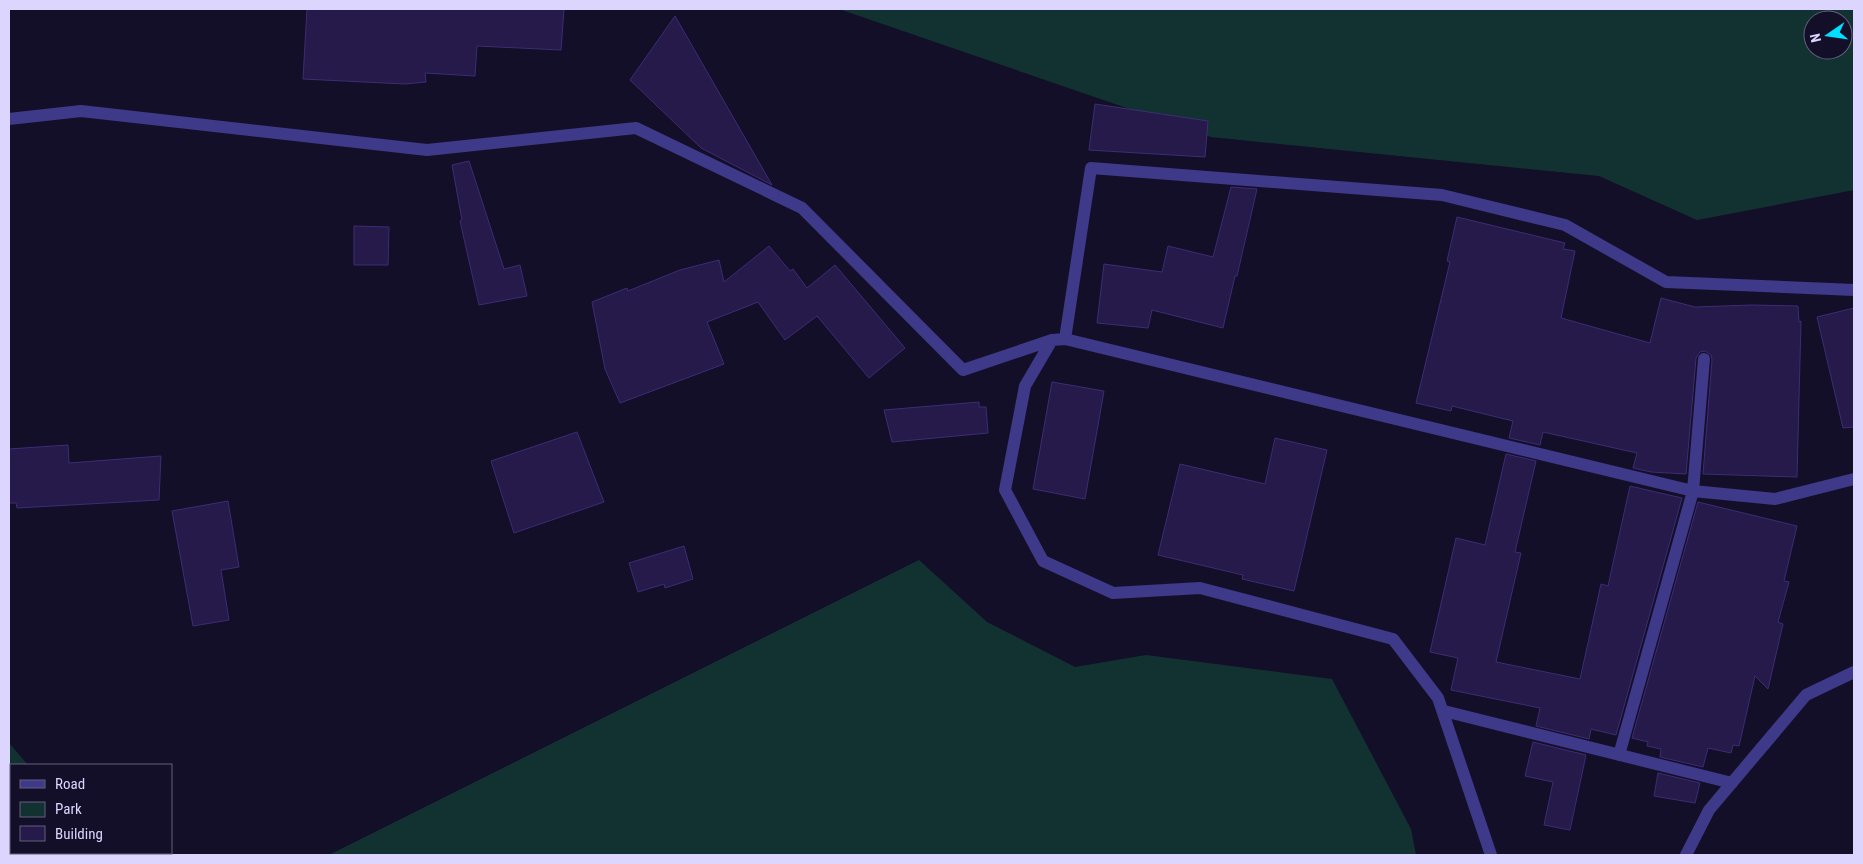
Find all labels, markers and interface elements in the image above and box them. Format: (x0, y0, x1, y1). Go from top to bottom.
north arrow (1803, 10, 1853, 60)
text: N (1807, 32, 1824, 44)
legend (10, 764, 172, 854)
text: Road (55, 775, 85, 793)
text: Park (55, 800, 82, 818)
text: Building (55, 825, 103, 843)

